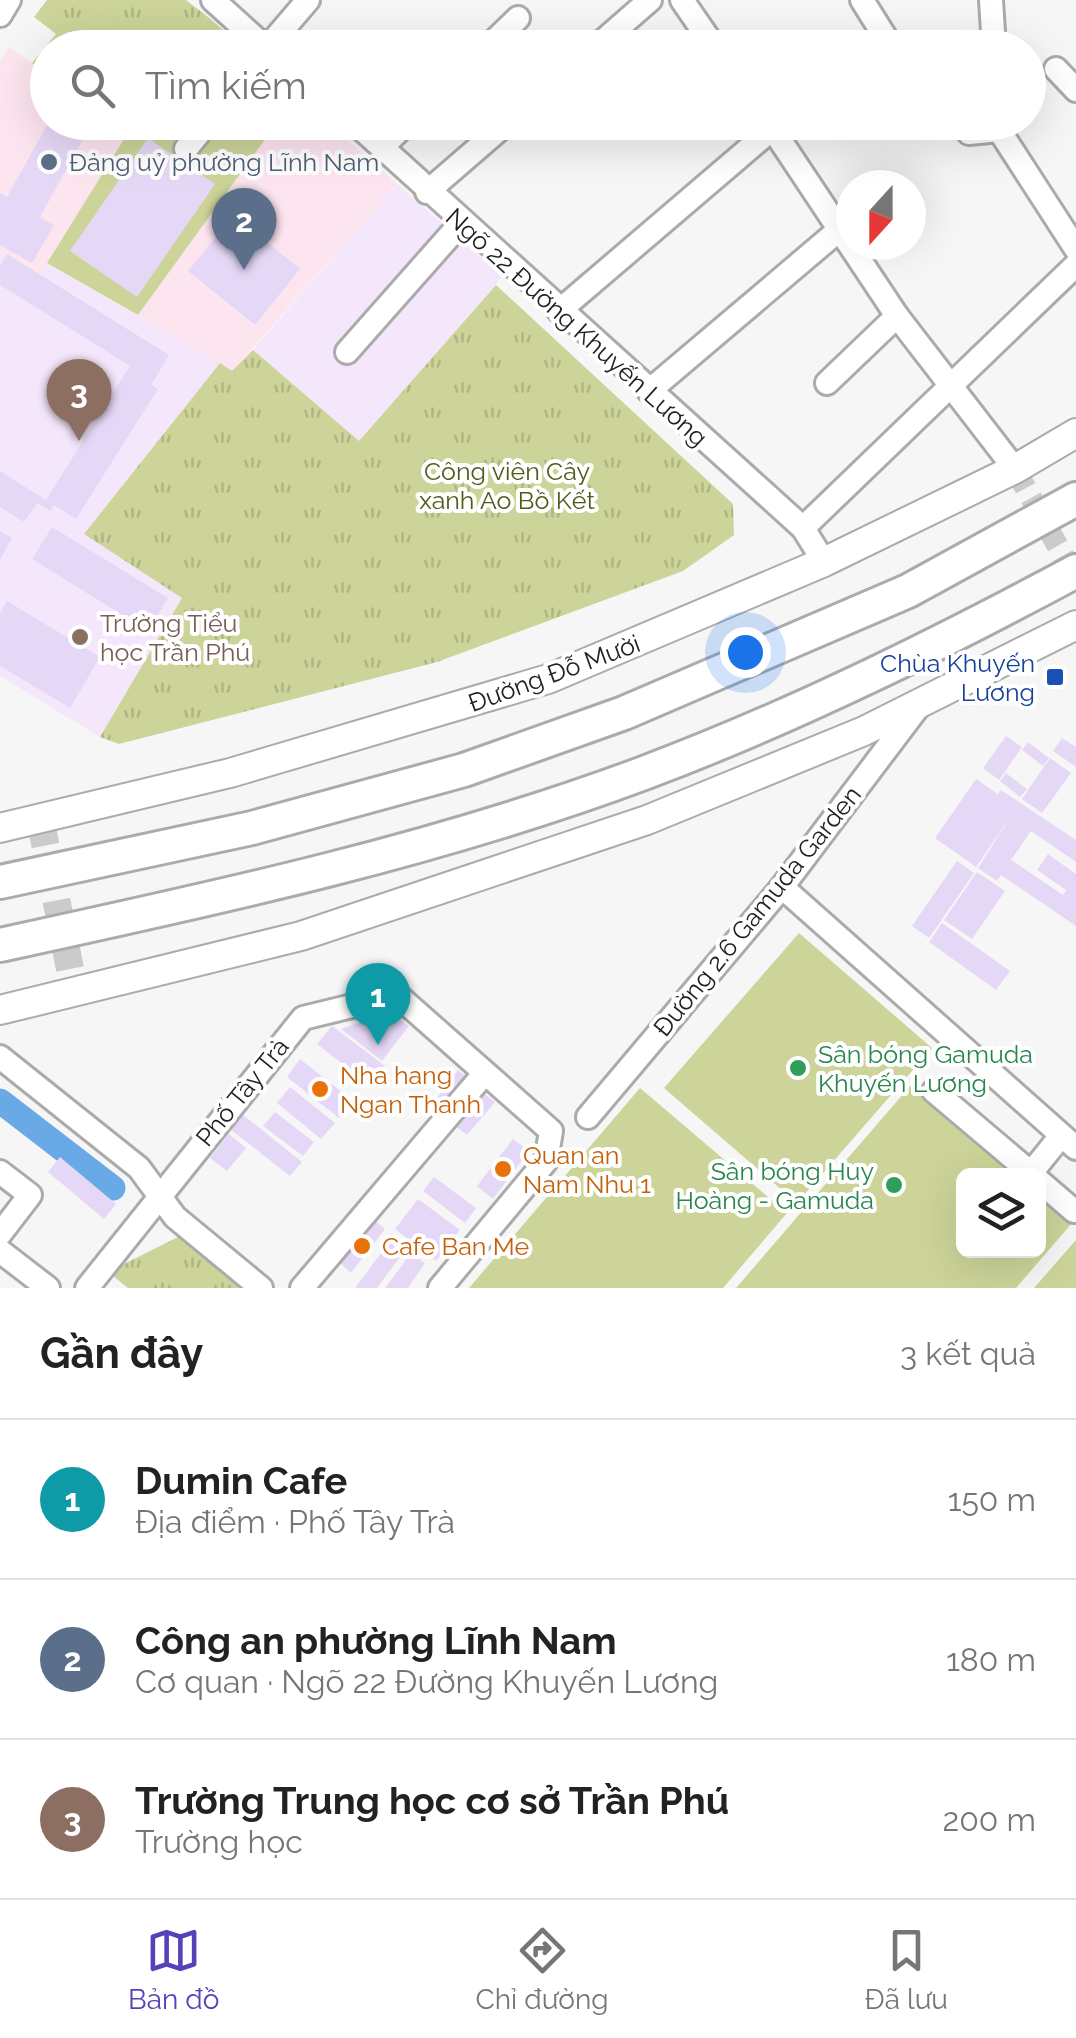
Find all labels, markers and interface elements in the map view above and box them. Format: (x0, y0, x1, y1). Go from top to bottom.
search box (30, 30, 1046, 140)
icon: search (65, 58, 120, 113)
text: Tìm kiếm (145, 63, 307, 108)
place label: Đảng uỷ phường Lĩnh Nam (69, 147, 379, 177)
marker: Đảng uỷ phường Lĩnh Nam (38, 151, 60, 173)
north arrow (836, 170, 926, 260)
pin: 2 (212, 188, 276, 270)
street label: Ngõ 22 Đường Khuyến Lương (440, 202, 714, 452)
pin: 3 (46, 358, 112, 441)
park label: Công viên Cây xanh Ao Bồ Kết (419, 456, 595, 515)
place label: Trường Tiểu học Trần Phú (100, 608, 250, 667)
marker: Trường Tiểu học Trần Phú (69, 626, 91, 648)
your location (720, 627, 771, 678)
street label: Đường Đỗ Mười (464, 628, 644, 718)
place label: Chùa Khuyến Lương (880, 648, 1035, 707)
marker: Chùa Khuyến Lương (1044, 666, 1066, 688)
street label: Đường 2.6 Gamuda Garden (647, 780, 867, 1042)
pin: 1 (346, 962, 410, 1045)
street label: Phố Tây Trà (189, 1032, 295, 1152)
place label: Sân bóng Gamuda Khuyến Lương (818, 1039, 1033, 1098)
marker: Sân bóng Gamuda Khuyến Lương (787, 1057, 809, 1079)
place label: Nha hang Ngan Thanh (340, 1060, 481, 1119)
marker: Nha hang Ngan Thanh (309, 1078, 331, 1100)
place label: Quan an Nam Nhu 1 (523, 1140, 651, 1199)
place label: Sân bóng Huy Hoàng - Gamuda (675, 1156, 874, 1215)
marker: Quan an Nam Nhu 1 (492, 1158, 514, 1180)
map controls (956, 1168, 1046, 1258)
button: layers (956, 1168, 1046, 1258)
marker: Sân bóng Huy Hoàng - Gamuda (883, 1174, 905, 1196)
place label: Cafe Ban Me (382, 1231, 529, 1261)
marker: Cafe Ban Me (351, 1235, 373, 1257)
text: Gần đây (40, 1329, 203, 1378)
text: 3 kết quả (900, 1335, 1036, 1372)
text: Dumin Cafe (135, 1458, 347, 1503)
text: 1 (65, 1481, 80, 1518)
text: 150 m (948, 1481, 1036, 1518)
text: Địa điểm · Phố Tây Trà (135, 1503, 455, 1540)
text: Công an phường Lĩnh Nam (135, 1618, 617, 1663)
text: 2 (63, 1641, 82, 1678)
text: 180 m (946, 1641, 1036, 1678)
text: Cơ quan · Ngõ 22 Đường Khuyến Lương (135, 1663, 718, 1700)
text: Trường Trung học cơ sở Trần Phú (135, 1778, 729, 1823)
text: 3 (64, 1801, 81, 1838)
text: 200 m (943, 1801, 1036, 1838)
text: Trường học (135, 1823, 303, 1860)
tab: Bản đồ (128, 1923, 219, 2016)
tab: Chỉ đường (475, 1923, 609, 2016)
tab: Đã lưu (865, 1923, 948, 2016)

